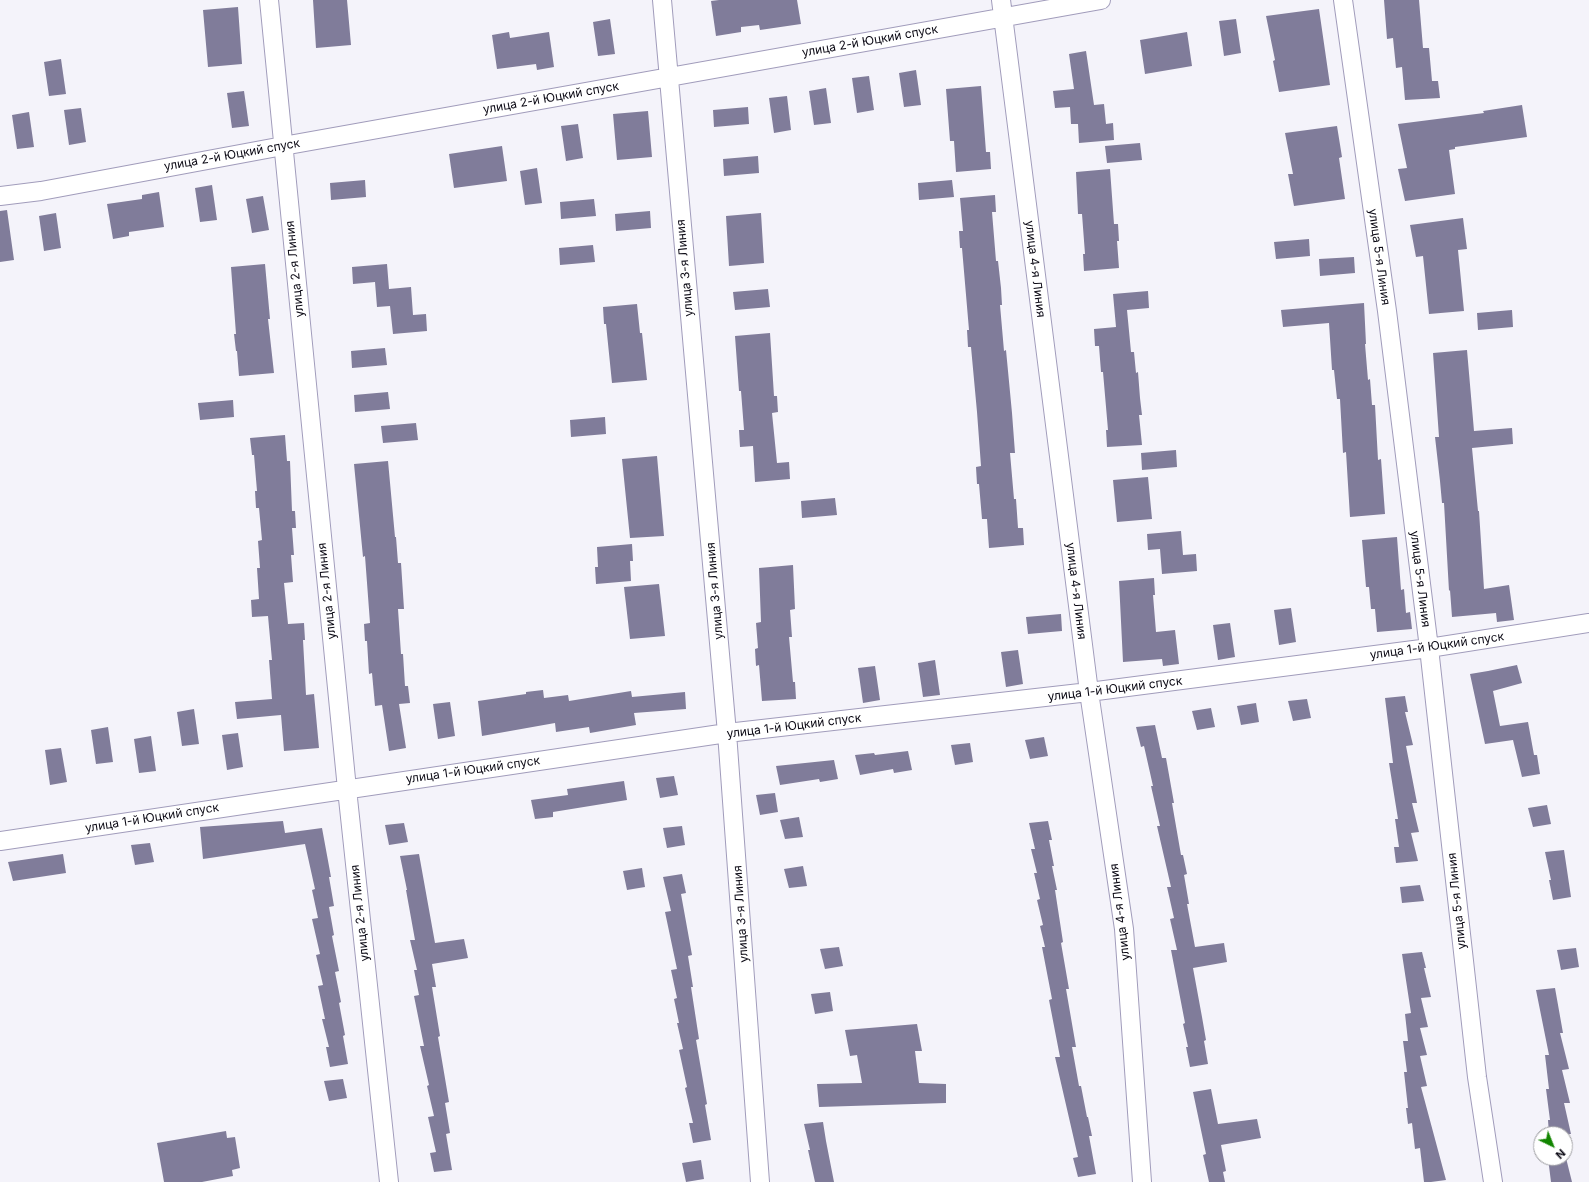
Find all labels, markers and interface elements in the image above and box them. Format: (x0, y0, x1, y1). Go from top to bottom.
street label: улица 2-й Юцкий спуск (801, 22, 939, 60)
street label: улица 2-й Юцкий спуск (482, 79, 620, 117)
street label: улица 2-й Юцкий спуск (163, 136, 301, 174)
street label: улица 5-я Линия (1365, 208, 1393, 306)
street label: улица 3-я Линия (674, 219, 696, 317)
street label: улица 2-я Линия (283, 220, 307, 318)
street label: улица 4-я Линия (1022, 220, 1048, 318)
street label: улица 5-я Линия (1407, 530, 1433, 628)
street label: улица 2-я Линия (315, 542, 339, 640)
street label: улица 3-я Линия (704, 542, 726, 640)
street label: улица 4-я Линия (1063, 542, 1089, 640)
street label: улица 1-й Юцкий спуск (1369, 629, 1505, 663)
street label: улица 1-й Юцкий спуск (1047, 674, 1183, 704)
street label: улица 1-й Юцкий спуск (726, 711, 862, 741)
street label: улица 1-й Юцкий спуск (405, 753, 541, 787)
street label: улица 1-й Юцкий спуск (84, 800, 220, 836)
street label: улица 5-я Линия (1445, 852, 1469, 950)
street label: улица 4-я Линия (1107, 863, 1133, 961)
street label: улица 2-я Линия (348, 864, 372, 962)
street label: улица 3-я Линия (730, 865, 752, 963)
north arrow (1533, 1126, 1573, 1166)
text: N (1553, 1146, 1568, 1162)

